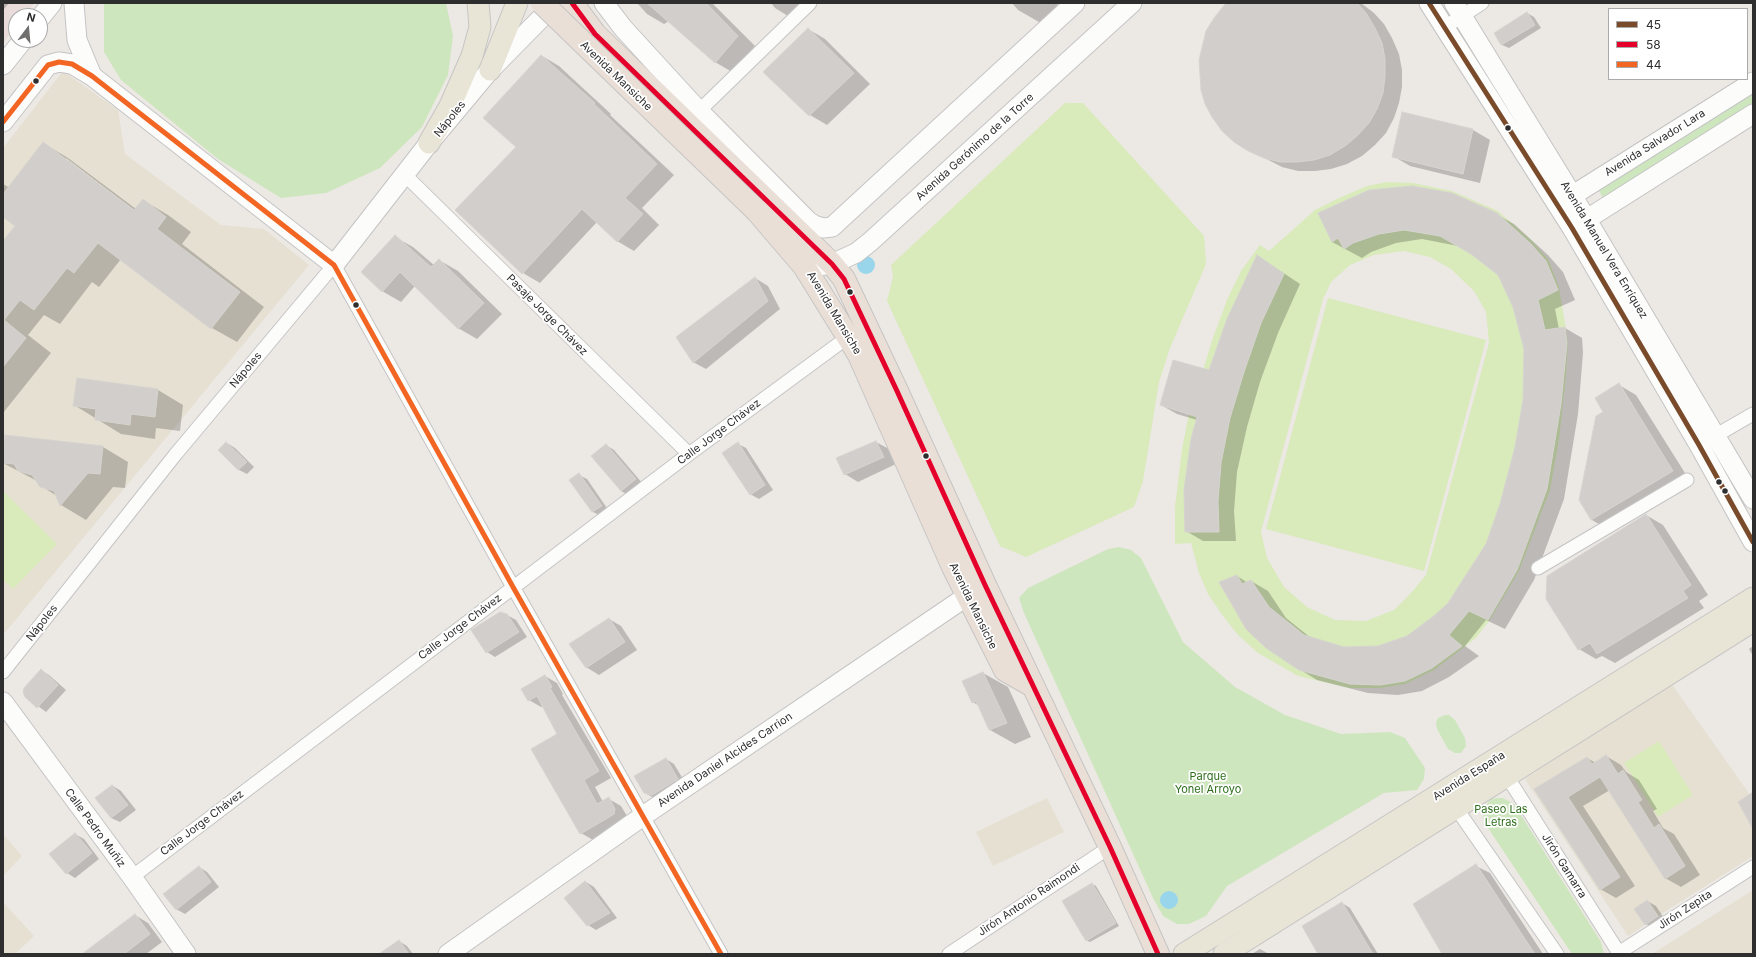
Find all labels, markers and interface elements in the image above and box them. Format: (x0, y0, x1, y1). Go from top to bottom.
north arrow (8, 8, 48, 48)
legend (1608, 8, 1748, 80)
text: N (25, 10, 37, 25)
text: 45 (1646, 17, 1661, 32)
text: 58 (1646, 37, 1661, 52)
street label: Avenida Mansiche (577, 38, 655, 114)
text: 44 (1646, 57, 1662, 72)
unlabelled marker (31, 76, 41, 86)
street label: Avenida Gerónimo de la Torre (913, 91, 1037, 203)
street label: Nápoles (431, 98, 469, 140)
street label: Avenida Salvador Lara (1602, 107, 1708, 179)
unlabelled marker (1503, 123, 1513, 133)
street label: Avenida Manuel Vera Enríquez (1558, 179, 1650, 321)
street label: Avenida Mansiche (804, 269, 864, 357)
street label: Pasaje Jorge Chávez (504, 272, 590, 358)
unlabelled marker (845, 287, 855, 297)
unlabelled marker (351, 300, 361, 310)
street label: Nápoles (227, 349, 265, 391)
street label: Calle Jorge Chávez (675, 396, 763, 468)
unlabelled marker (921, 451, 931, 461)
unlabelled marker (1714, 477, 1724, 487)
unlabelled marker (1720, 486, 1730, 496)
street label: Avenida Mansiche (946, 561, 1000, 651)
street label: Calle Jorge Chávez (416, 591, 504, 663)
street label: Nápoles (24, 602, 60, 644)
street label: Avenida Daniel Alcides Carrion (655, 710, 795, 810)
street label: Avenida España (1431, 749, 1507, 803)
park label: Parque Yonel Arroyo (1175, 770, 1241, 796)
street label: Calle Pedro Muñiz (62, 786, 128, 870)
street label: Calle Jorge Chávez (158, 787, 246, 859)
park label: Paseo Las Letras (1474, 803, 1528, 829)
street label: Jirón Gamarra (1539, 831, 1589, 901)
street label: Jirón Antonio Raimondi (976, 861, 1082, 939)
street label: Jirón Zepita (1656, 888, 1714, 932)

